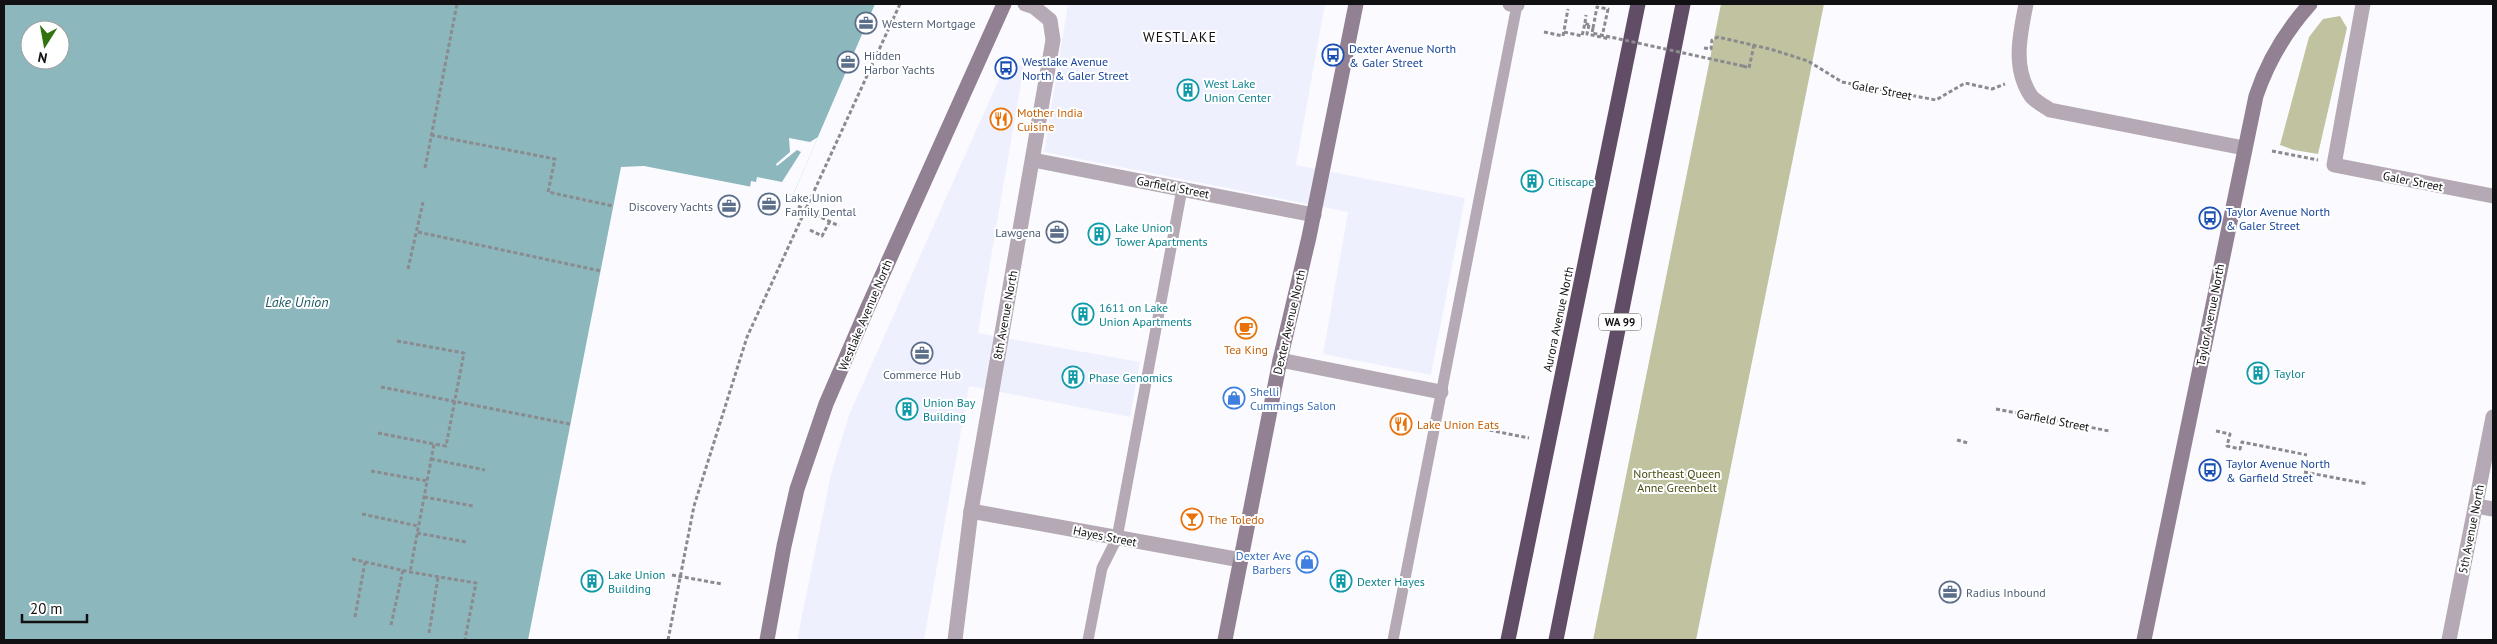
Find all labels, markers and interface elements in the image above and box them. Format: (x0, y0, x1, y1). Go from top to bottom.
office icon: Western Mortgage (854, 11, 878, 35)
place label: Western Mortgage (882, 16, 976, 31)
north arrow (20, 20, 70, 70)
district label: WESTLAKE (1143, 28, 1217, 46)
place label: Dexter Avenue North & Galer Street (1349, 41, 1456, 70)
bus stop icon: Dexter Avenue North & Galer Street (1321, 43, 1345, 67)
text: N (36, 48, 49, 67)
place label: Hidden Harbor Yachts (864, 48, 935, 77)
office icon: Hidden Harbor Yachts (836, 50, 860, 74)
place label: Westlake Avenue North & Galer Street (1022, 54, 1129, 83)
bus stop icon: Westlake Avenue North & Galer Street (994, 56, 1018, 80)
place label: West Lake Union Center (1204, 76, 1271, 105)
street label: Galer Street (1851, 77, 1913, 103)
building icon: West Lake Union Center (1176, 78, 1200, 102)
place label: Mother India Cuisine (1017, 105, 1083, 134)
restaurant icon: Mother India Cuisine (989, 107, 1013, 131)
street label: Galer Street (2382, 168, 2444, 194)
building icon: Citiscape (1520, 169, 1544, 193)
street label: Garfield Street (1135, 173, 1211, 201)
place label: Citiscape (1548, 174, 1594, 189)
place label: Lake Union Family Dental (785, 190, 857, 219)
office icon: Lake Union Family Dental (757, 192, 781, 216)
office icon: Discovery Yachts (717, 194, 741, 218)
place label: Discovery Yachts (629, 199, 713, 214)
place label: Taylor Avenue North & Galer Street (2226, 204, 2330, 233)
bus stop icon: Taylor Avenue North & Galer Street (2198, 206, 2222, 230)
office icon: Lawgena (1045, 220, 1069, 244)
place label: Lake Union Tower Apartments (1115, 220, 1208, 249)
building icon: Lake Union Tower Apartments (1087, 222, 1111, 246)
place label: Lawgena (995, 225, 1041, 240)
street label: Westlake Avenue North (835, 257, 895, 373)
street label: Taylor Avenue North (2193, 263, 2227, 367)
street label: Aurora Avenue North (1540, 265, 1576, 373)
street label: Dexter Avenue North (1270, 268, 1308, 376)
street label: 8th Avenue North (990, 269, 1020, 361)
water label: Lake Union (265, 293, 329, 311)
place label: 1611 on Lake Union Apartments (1099, 300, 1192, 329)
building icon: 1611 on Lake Union Apartments (1071, 302, 1095, 326)
road number: WA 99 (1599, 314, 1641, 331)
cafe icon: Tea King (1234, 316, 1258, 340)
office icon: Commerce Hub (910, 341, 934, 365)
place label: Tea King (1224, 342, 1268, 357)
building icon: Taylor (2246, 361, 2270, 385)
building icon: Phase Genomics (1061, 365, 1085, 389)
place label: Taylor (2274, 366, 2305, 381)
place label: Commerce Hub (883, 367, 961, 382)
place label: Phase Genomics (1089, 370, 1172, 385)
place label: Shelli Cummings Salon (1250, 384, 1336, 413)
shop icon: Shelli Cummings Salon (1222, 386, 1246, 410)
place label: Union Bay Building (923, 395, 976, 424)
building icon: Union Bay Building (895, 397, 919, 421)
street label: Garfield Street (2015, 406, 2091, 434)
restaurant icon: Lake Union Eats (1389, 412, 1413, 436)
place label: Lake Union Eats (1417, 417, 1499, 432)
place label: Taylor Avenue North & Garfield Street (2226, 456, 2330, 485)
bus stop icon: Taylor Avenue North & Garfield Street (2198, 458, 2222, 482)
park label: Northeast Queen Anne Greenbelt (1633, 466, 1721, 495)
street label: 5th Avenue North (2455, 483, 2487, 575)
bar icon: The Toledo (1180, 507, 1204, 531)
place label: The Toledo (1208, 512, 1264, 527)
street label: Hayes Street (1072, 522, 1138, 550)
place label: Dexter Ave Barbers (1236, 548, 1291, 577)
shop icon: Dexter Ave Barbers (1295, 550, 1319, 574)
place label: Lake Union Building (608, 567, 665, 596)
building icon: Lake Union Building (580, 569, 604, 593)
building icon: Dexter Hayes (1329, 569, 1353, 593)
place label: Dexter Hayes (1357, 574, 1425, 589)
office icon: Radius Inbound (1938, 580, 1962, 604)
place label: Radius Inbound (1966, 585, 2046, 600)
scale bar (22, 592, 88, 624)
text: 20 m (30, 599, 63, 618)

